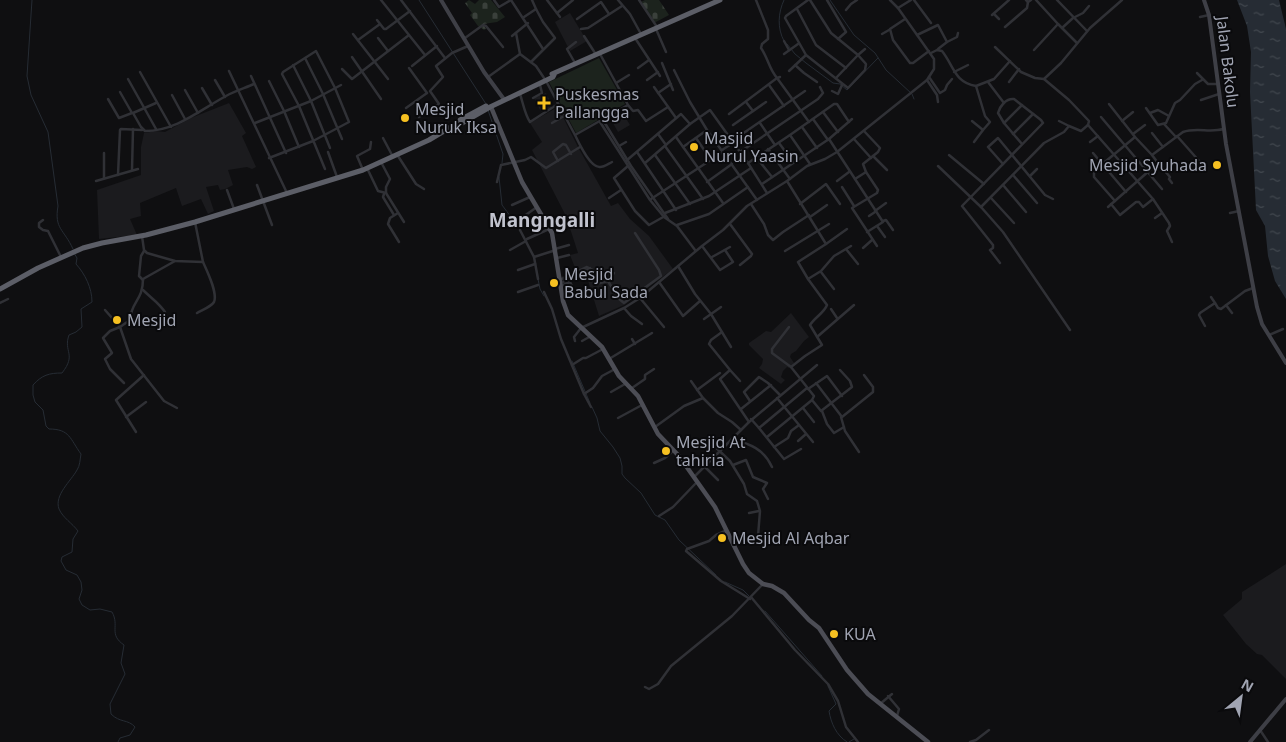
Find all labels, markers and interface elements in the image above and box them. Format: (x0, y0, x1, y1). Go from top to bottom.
street label: Jalan Bakolu (1211, 13, 1245, 109)
place label: Puskesmas Pallangga (555, 83, 639, 123)
marker: Puskesmas Pallangga (537, 96, 551, 110)
place label: Mesjid Nuruk Iksa (415, 98, 497, 138)
marker: Mesjid Nuruk Iksa (399, 112, 411, 124)
place label: Masjid Nurul Yaasin (704, 127, 799, 167)
marker: Masjid Nurul Yaasin (688, 141, 700, 153)
place label: Mesjid Syuhada (1089, 154, 1207, 176)
marker: Mesjid Syuhada (1211, 159, 1223, 171)
district label: Mangngalli (489, 207, 595, 233)
place label: Mesjid Babul Sada (564, 263, 648, 303)
marker: Mesjid Babul Sada (548, 277, 560, 289)
place label: Mesjid (127, 309, 176, 331)
marker: Mesjid (111, 314, 123, 326)
place label: Mesjid At tahiria (676, 431, 746, 471)
marker: Mesjid At tahiria (660, 445, 672, 457)
place label: Mesjid Al Aqbar (732, 527, 850, 549)
marker: Mesjid Al Aqbar (716, 532, 728, 544)
place label: KUA (844, 623, 876, 645)
marker: KUA (828, 628, 840, 640)
north arrow (1216, 672, 1266, 722)
text: N (1238, 674, 1257, 696)

